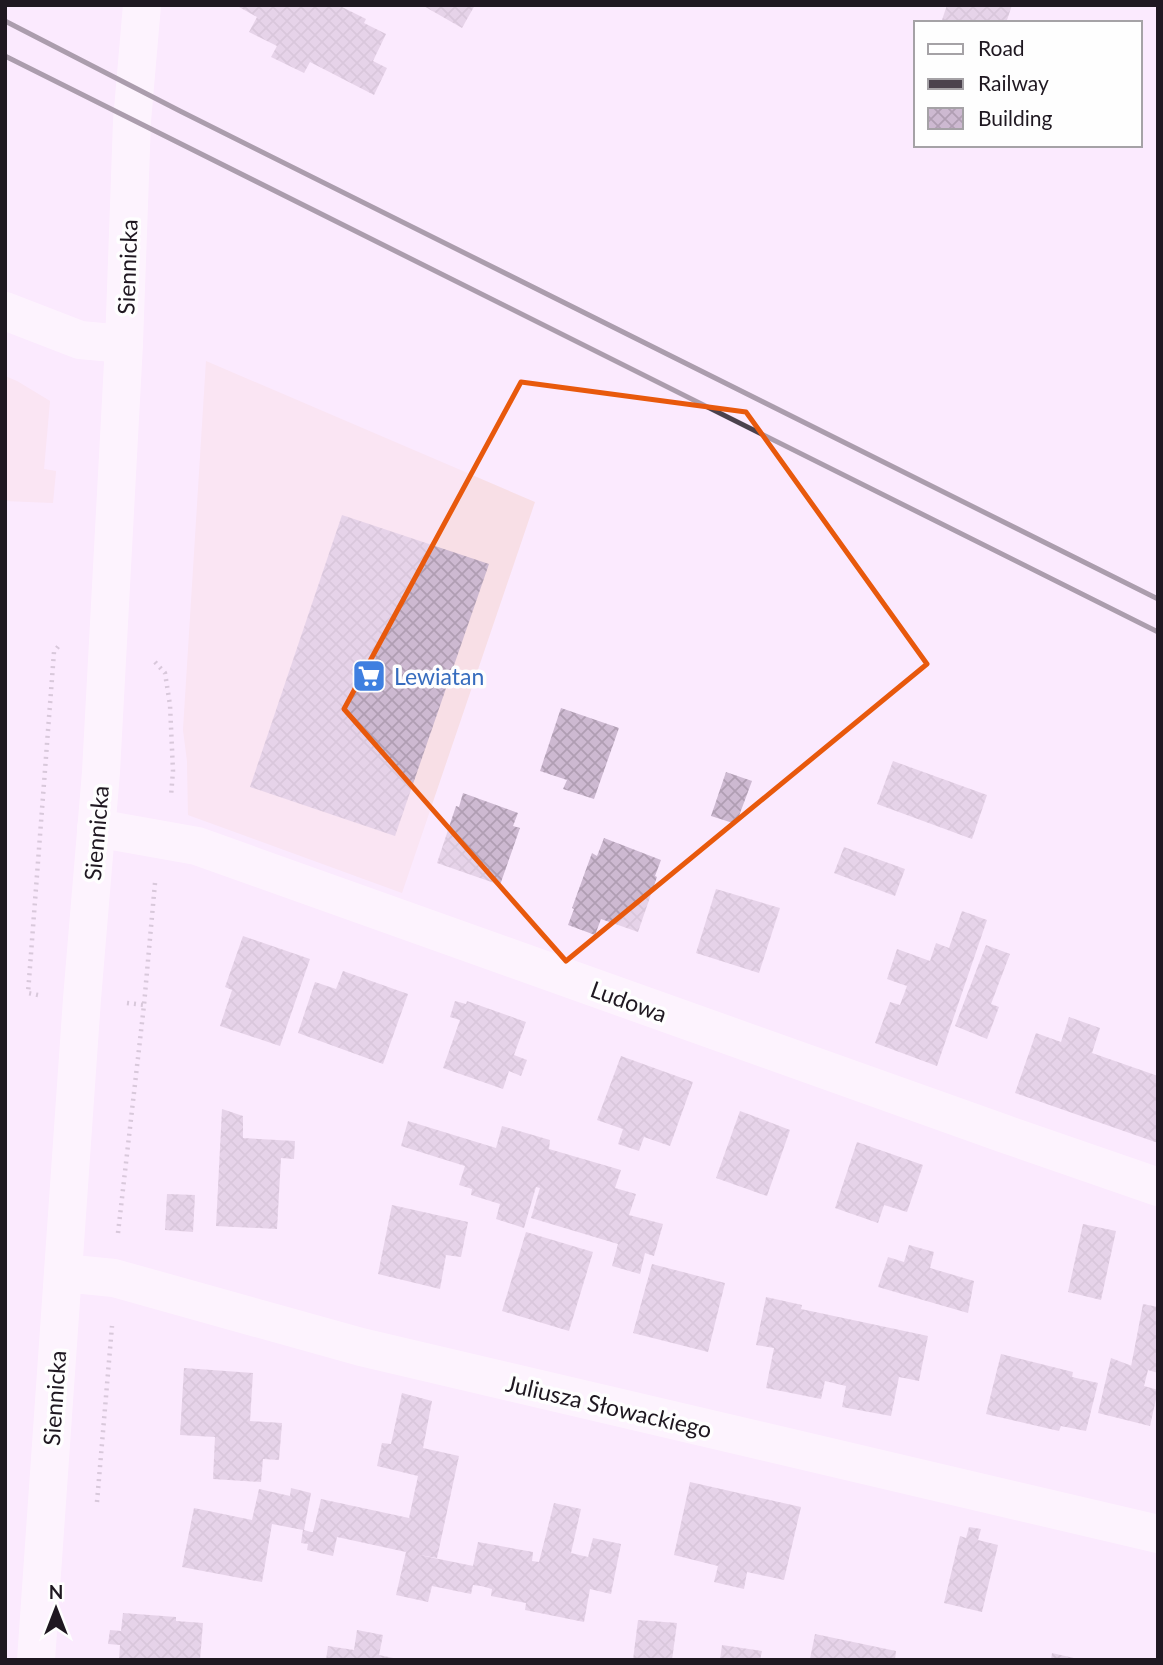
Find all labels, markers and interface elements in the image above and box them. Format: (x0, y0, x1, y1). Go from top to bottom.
legend (914, 21, 1142, 147)
text: Road (978, 35, 1025, 60)
text: Railway (978, 70, 1049, 95)
text: Building (978, 105, 1053, 130)
street label: Siennicka (111, 219, 143, 315)
supermarket icon: Lewiatan (350, 657, 388, 695)
place label: Lewiatan (394, 662, 484, 690)
street label: Siennicka (78, 784, 114, 882)
street label: Ludowa (587, 974, 671, 1028)
street label: Siennicka (37, 1349, 71, 1447)
street label: Juliusza Słowackiego (503, 1369, 715, 1443)
north arrow (21, 1574, 91, 1644)
text: N (49, 1580, 63, 1603)

